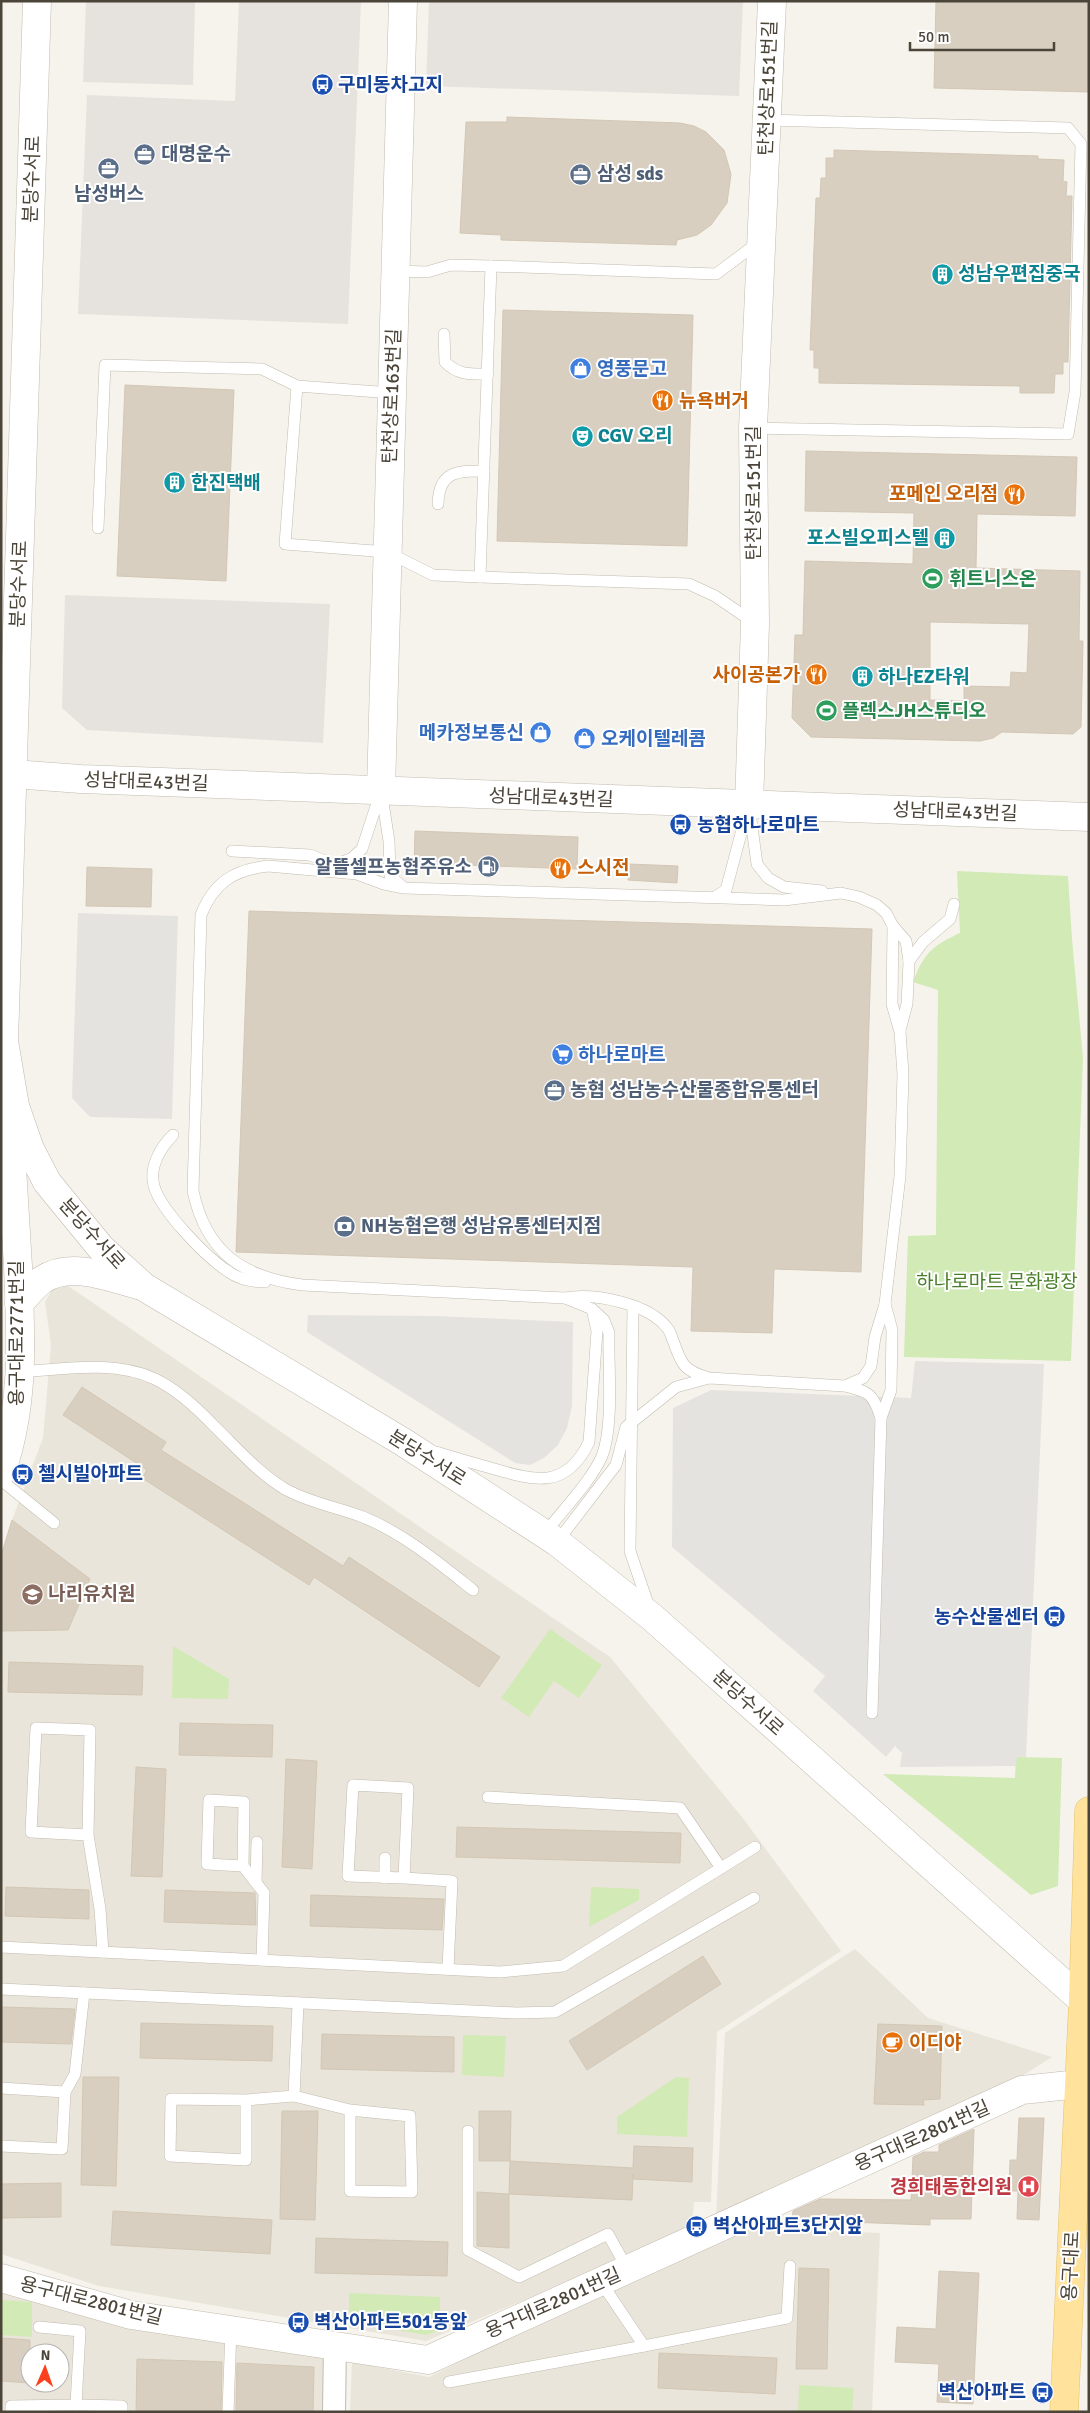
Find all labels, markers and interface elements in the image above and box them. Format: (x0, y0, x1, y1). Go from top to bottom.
street label: 탄천상로151번길 (754, 20, 782, 156)
scale bar (910, 20, 1054, 52)
text: 50 m (918, 28, 949, 46)
bus stop icon: 구미동차고지 (310, 73, 334, 97)
place label: 구미동차고지 (338, 73, 443, 97)
street label: 분당수서로 (18, 135, 46, 223)
office icon: 대명운수 (133, 142, 157, 166)
place label: 대명운수 (161, 142, 231, 166)
office icon: 남성버스 (97, 156, 121, 180)
office icon: 삼성 sds (569, 162, 593, 186)
place label: 삼성 sds (597, 162, 663, 186)
place label: 남성버스 (74, 182, 144, 206)
building icon: 성남우편집중국 (930, 262, 954, 286)
place label: 성남우편집중국 (958, 262, 1080, 286)
street label: 탄천상로163번길 (378, 328, 406, 464)
shop icon: 영풍문고 (569, 357, 593, 381)
place label: 영풍문고 (597, 357, 667, 381)
restaurant icon: 뉴욕버거 (651, 389, 675, 413)
place label: 뉴욕버거 (679, 389, 749, 413)
theatre icon: CGV 오리 (570, 424, 594, 448)
place label: CGV 오리 (598, 424, 672, 448)
street label: 탄천상로151번길 (742, 425, 766, 561)
building icon: 한진택배 (163, 471, 187, 495)
place label: 한진택배 (191, 471, 261, 495)
place label: 포메인 오리점 (889, 482, 998, 506)
restaurant icon: 포메인 오리점 (1002, 482, 1026, 506)
place label: 포스빌오피스텔 (807, 526, 929, 550)
building icon: 포스빌오피스텔 (933, 526, 957, 550)
street label: 분당수서로 (5, 540, 33, 628)
sports icon: 휘트니스온 (921, 567, 945, 591)
place label: 휘트니스온 (949, 567, 1036, 591)
place label: 사이공본가 (713, 663, 801, 687)
restaurant icon: 사이공본가 (804, 663, 828, 687)
building icon: 하나EZ타워 (850, 665, 874, 689)
place label: 하나EZ타워 (878, 665, 970, 689)
sports icon: 플렉스JH스튜디오 (814, 699, 838, 723)
place label: 플렉스JH스튜디오 (842, 699, 986, 723)
place label: 메카정보통신 (419, 721, 524, 745)
shop icon: 메카정보통신 (528, 721, 552, 745)
shop icon: 오케이텔레콤 (573, 727, 597, 751)
place label: 오케이텔레콤 (601, 727, 706, 751)
street label: 성남대로43번길 (83, 768, 209, 796)
street label: 성남대로43번길 (488, 784, 614, 812)
street label: 성남대로43번길 (892, 798, 1018, 826)
bus stop icon: 농협하나로마트 (669, 813, 693, 837)
place label: 농협하나로마트 (697, 813, 819, 837)
place label: 알뜰셀프농협주유소 (315, 855, 472, 879)
fuel station icon: 알뜰셀프농협주유소 (476, 855, 500, 879)
restaurant icon: 스시전 (549, 856, 573, 880)
place label: 스시전 (577, 856, 629, 880)
supermarket icon: 하나로마트 (550, 1043, 574, 1067)
place label: 하나로마트 (578, 1043, 665, 1067)
office icon: 농협 성남농수산물종합유통센터 (542, 1078, 566, 1102)
place label: 농협 성남농수산물종합유통센터 (570, 1078, 819, 1102)
street label: 분당수서로 (54, 1193, 130, 1275)
bank icon: NH농협은행 성남유통센터지점 (333, 1214, 357, 1238)
place label: NH농협은행 성남유통센터지점 (361, 1214, 601, 1238)
street label: 용구대로2771번길 (5, 1260, 29, 1406)
park label: 하나로마트 문화광장 (916, 1270, 1078, 1294)
street label: 분당수서로 (384, 1425, 470, 1491)
bus stop icon: 첼시빌아파트 (10, 1462, 34, 1486)
place label: 첼시빌아파트 (38, 1462, 143, 1486)
school or university icon: 나리유치원 (20, 1582, 44, 1606)
place label: 나리유치원 (48, 1582, 135, 1606)
place label: 농수산물센터 (934, 1605, 1039, 1629)
bus stop icon: 농수산물센터 (1043, 1605, 1067, 1629)
street label: 분당수서로 (707, 1665, 789, 1741)
cafe icon: 이디야 (881, 2031, 905, 2055)
place label: 이디야 (909, 2031, 962, 2055)
street label: 용구대로2801번길 (850, 2095, 994, 2177)
place label: 경희태동한의원 (890, 2175, 1012, 2199)
hospital icon: 경희태동한의원 (1016, 2175, 1040, 2199)
bus stop icon: 벽산아파트3단지앞 (685, 2214, 709, 2238)
place label: 벽산아파트3단지앞 (713, 2214, 863, 2238)
street label: 용구대로 (1057, 2230, 1085, 2302)
street label: 용구대로2801번길 (481, 2262, 625, 2344)
street label: 용구대로2801번길 (17, 2272, 165, 2330)
bus stop icon: 벽산아파트501동앞 (286, 2310, 310, 2334)
place label: 벽산아파트501동앞 (314, 2310, 467, 2334)
north arrow (20, 2343, 70, 2393)
text: N (40, 2347, 51, 2364)
place label: 벽산아파트 (939, 2380, 1026, 2404)
bus stop icon: 벽산아파트 (1030, 2380, 1054, 2404)

